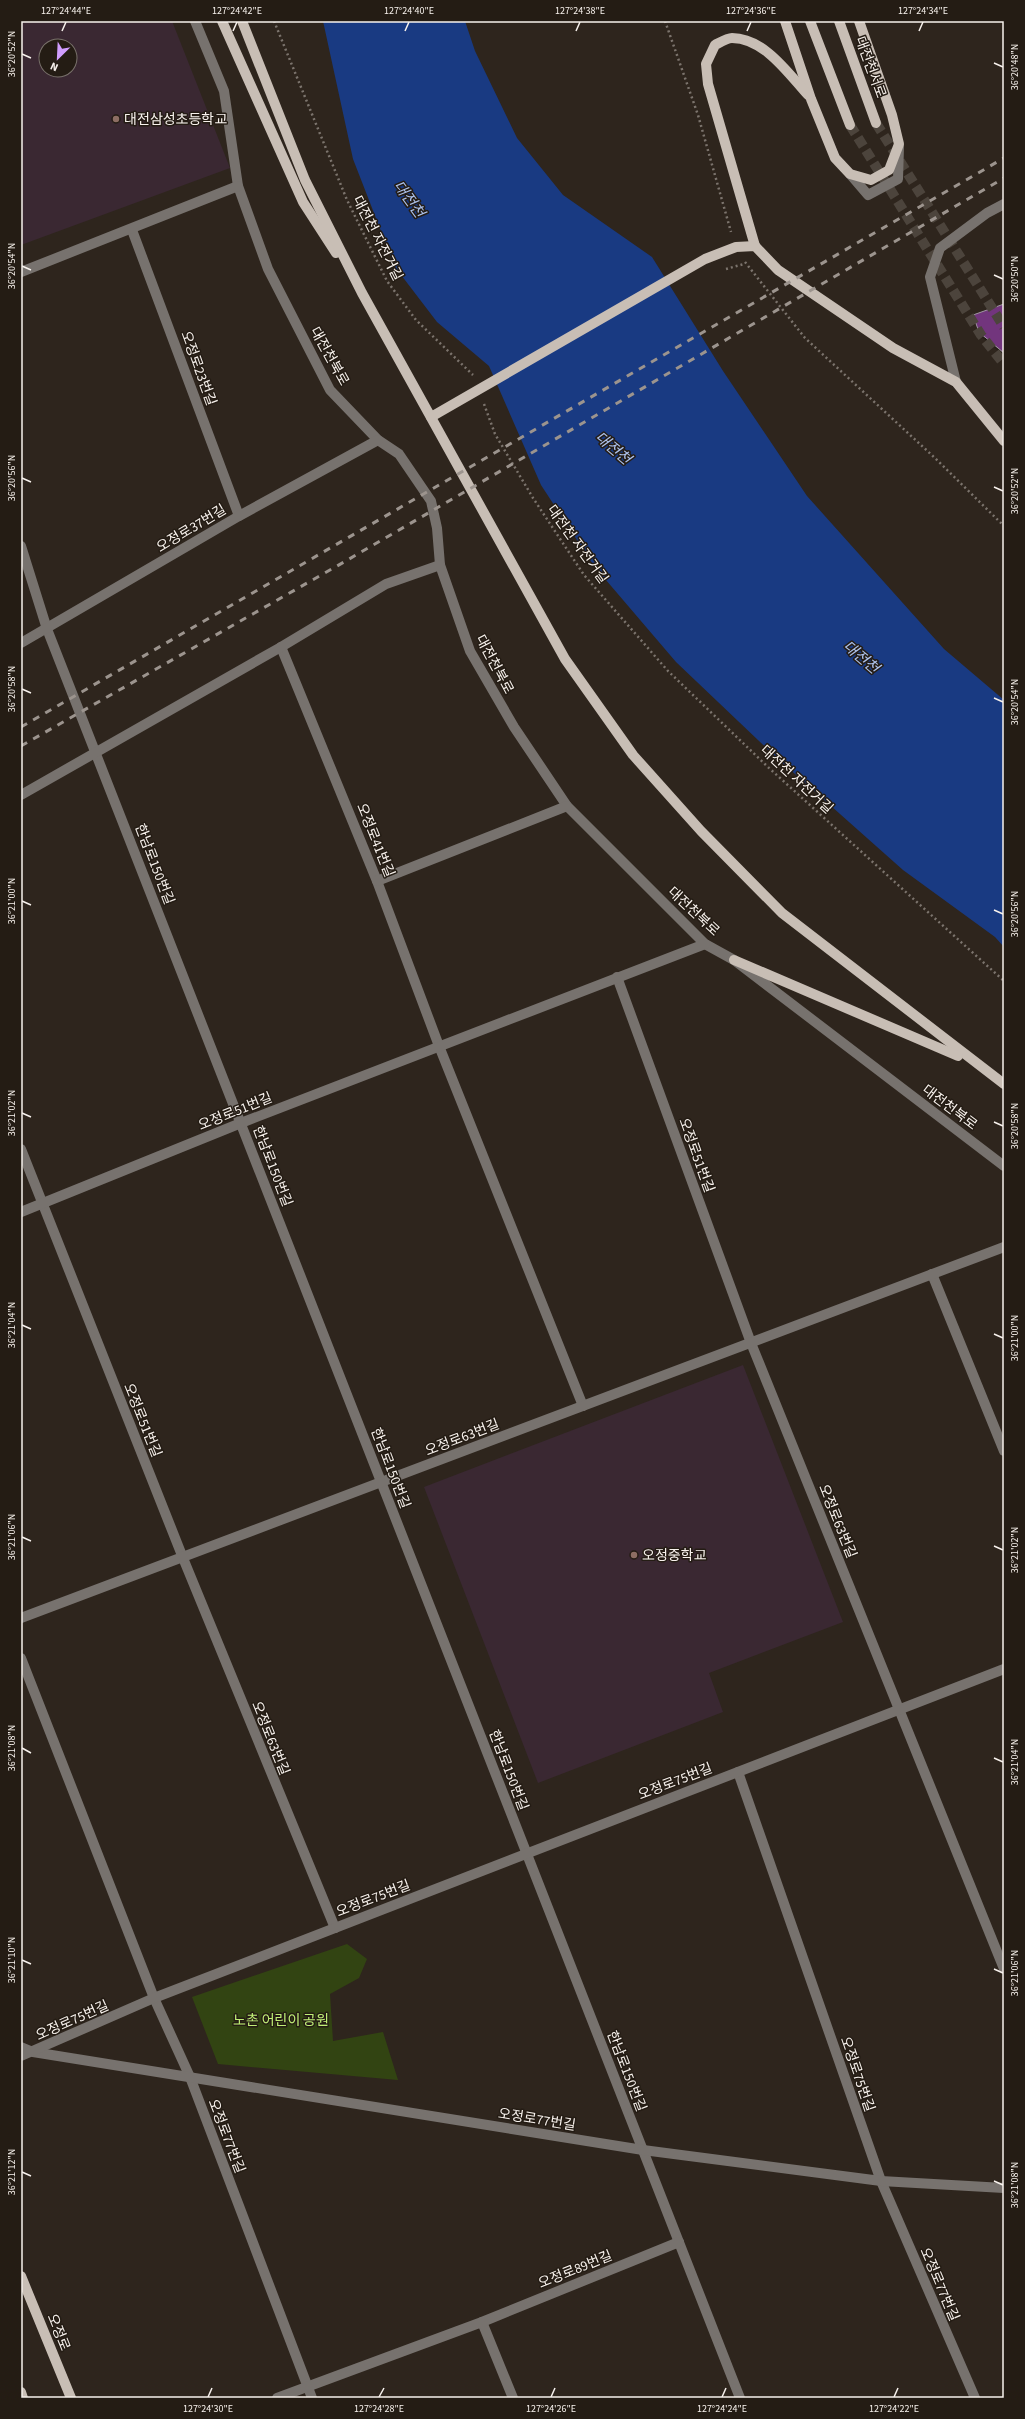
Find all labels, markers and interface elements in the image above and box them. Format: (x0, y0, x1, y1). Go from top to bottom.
text: 127°24'44"E (41, 4, 91, 18)
text: 127°24'42"E (212, 4, 262, 18)
text: 127°24'40"E (384, 4, 434, 18)
text: 127°24'38"E (555, 4, 605, 18)
text: 127°24'36"E (726, 4, 776, 18)
text: 127°24'34"E (898, 4, 948, 18)
text: 36°20'52"N (5, 31, 19, 77)
street label: 대전천서로 (850, 34, 891, 101)
north arrow (38, 38, 78, 78)
text: 36°20'48"N (1008, 44, 1022, 90)
text: N (48, 58, 61, 75)
place label: 대전삼성초등학교 (124, 110, 227, 130)
marker: 대전삼성초등학교 (111, 114, 121, 124)
water label: 대전천 (388, 176, 431, 224)
street label: 대전천 자전거길 (347, 192, 407, 284)
text: 36°20'54"N (5, 243, 19, 289)
text: 36°20'50"N (1008, 256, 1022, 302)
street label: 대전천북로 (305, 323, 354, 390)
street label: 오정로23번길 (175, 328, 221, 409)
water label: 대전천 (590, 427, 637, 471)
text: 36°20'56"N (5, 455, 19, 501)
text: 36°20'52"N (1008, 468, 1022, 514)
street label: 오정로37번길 (153, 500, 230, 558)
street label: 대전천 자전거길 (542, 501, 613, 588)
street label: 대전천북로 (470, 631, 518, 698)
water label: 대전천 (838, 636, 885, 680)
text: 36°20'58"N (5, 666, 19, 712)
text: 36°20'54"N (1008, 679, 1022, 725)
street label: 대전천 자전거길 (756, 741, 837, 819)
street label: 오정로41번길 (351, 800, 399, 880)
street label: 한남로150번길 (129, 821, 179, 908)
text: 36°21'00"N (5, 878, 19, 924)
street label: 대전천북로 (663, 882, 724, 941)
text: 36°20'56"N (1008, 891, 1022, 937)
street label: 대전천북로 (918, 1080, 981, 1135)
street label: 오정로51번길 (195, 1088, 275, 1136)
text: 36°21'02"N (5, 1090, 19, 1136)
text: 36°20'58"N (1008, 1103, 1022, 1149)
street label: 오정로51번길 (673, 1115, 719, 1196)
street label: 한남로150번길 (247, 1123, 297, 1210)
text: 36°21'04"N (5, 1302, 19, 1348)
text: 36°21'00"N (1008, 1315, 1022, 1361)
street label: 오정로51번길 (118, 1380, 166, 1460)
street label: 오정로63번길 (422, 1415, 503, 1461)
street label: 한남로150번길 (365, 1425, 415, 1512)
street label: 오정로63번길 (813, 1481, 861, 1561)
text: 36°21'06"N (5, 1514, 19, 1560)
text: 36°21'02"N (1008, 1527, 1022, 1573)
place label: 오정중학교 (642, 1546, 707, 1566)
marker: 오정중학교 (629, 1550, 639, 1560)
street label: 오정로63번길 (246, 1698, 294, 1778)
text: 36°21'08"N (5, 1725, 19, 1771)
street label: 한남로150번길 (483, 1727, 533, 1814)
text: 36°21'04"N (1008, 1739, 1022, 1785)
street label: 오정로75번길 (635, 1759, 716, 1805)
street label: 오정로75번길 (333, 1876, 414, 1922)
text: 36°21'10"N (5, 1937, 19, 1983)
text: 36°21'06"N (1008, 1950, 1022, 1996)
street label: 오정로75번길 (33, 1996, 112, 2046)
park label: 노촌 어린이 공원 (233, 2011, 329, 2031)
street label: 한남로150번길 (601, 2028, 651, 2115)
street label: 오정로75번길 (835, 2034, 879, 2115)
street label: 오정로77번길 (203, 2096, 249, 2177)
street label: 오정로77번길 (497, 2104, 577, 2136)
text: 36°21'12"N (5, 2149, 19, 2195)
text: 36°21'08"N (1008, 2162, 1022, 2208)
street label: 오정로77번길 (915, 2244, 964, 2324)
street label: 오정로89번길 (535, 2246, 615, 2294)
street label: 오정로 (42, 2311, 75, 2354)
text: 127°24'30"E (183, 2402, 233, 2416)
text: 127°24'28"E (354, 2402, 404, 2416)
text: 127°24'26"E (526, 2402, 576, 2416)
text: 127°24'24"E (697, 2402, 747, 2416)
text: 127°24'22"E (869, 2402, 919, 2416)

